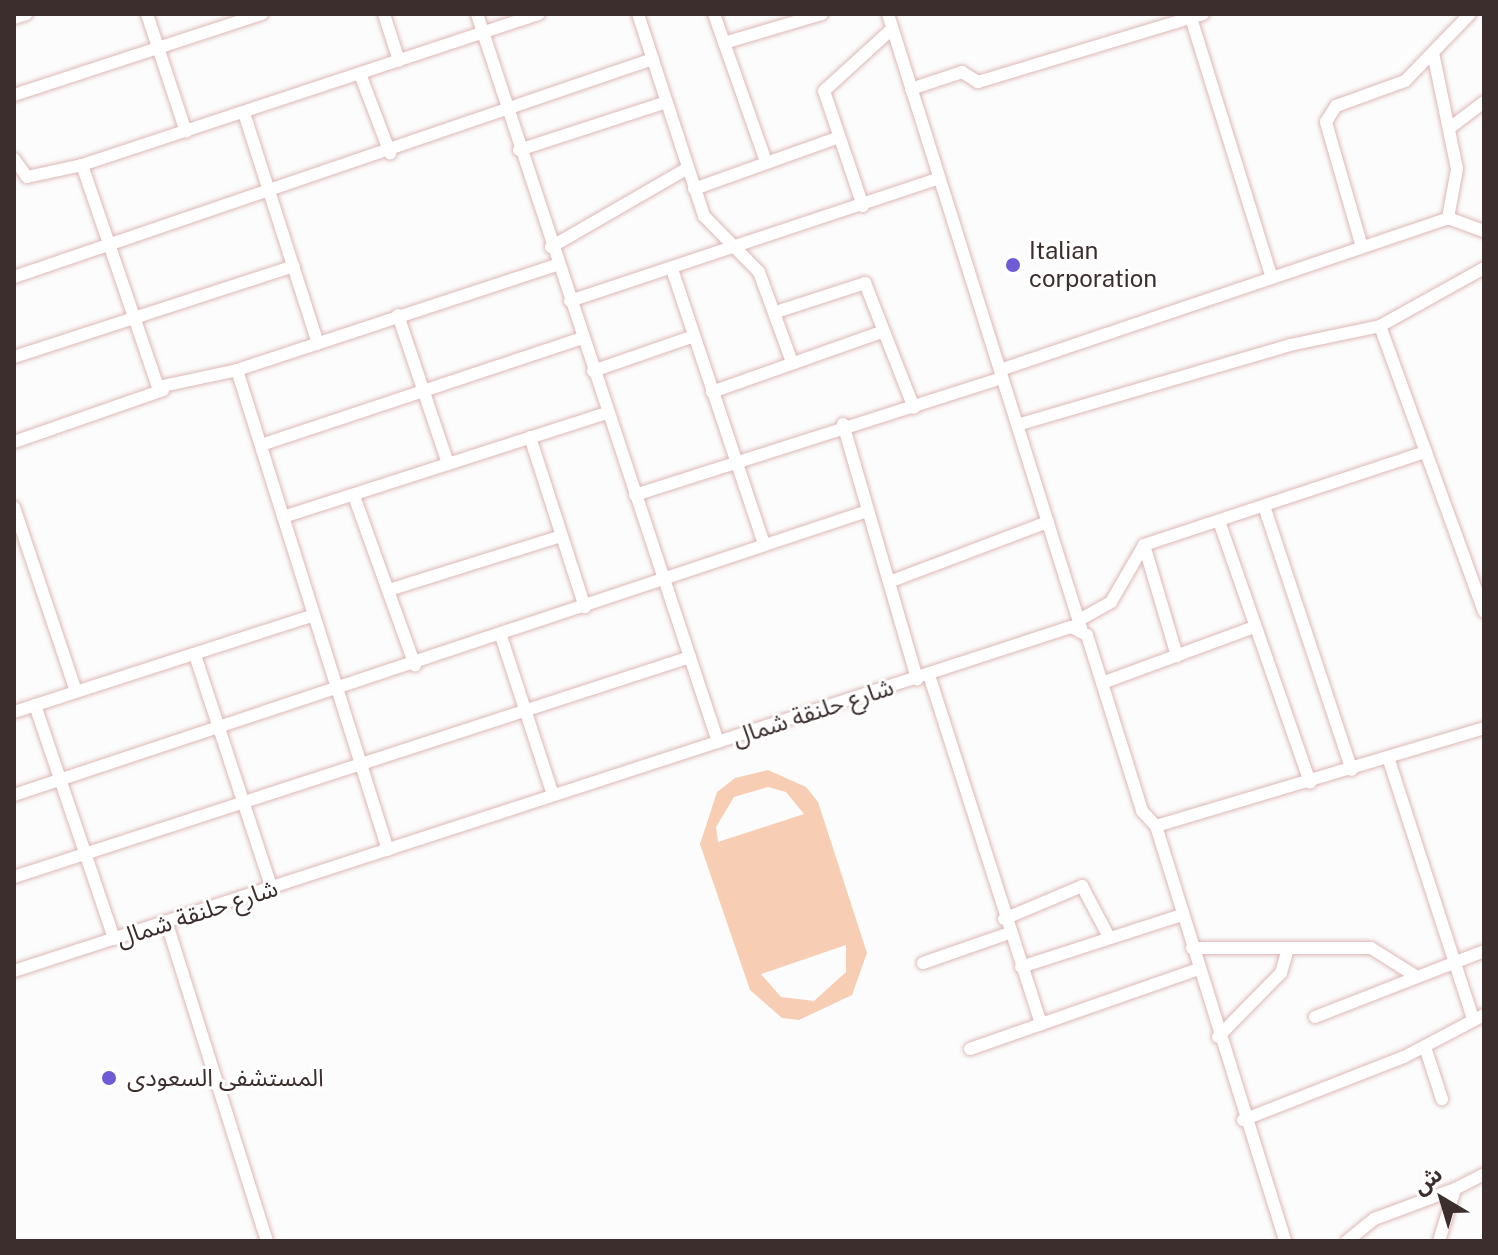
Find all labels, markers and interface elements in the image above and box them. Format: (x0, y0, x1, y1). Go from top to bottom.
place label: Italian corporation (1029, 237, 1157, 293)
marker: Italian corporation (1004, 256, 1022, 274)
street label: شارع حلنقة شمال (729, 672, 897, 752)
street label: شارع حلنقة شمال (113, 873, 281, 953)
place label: المستشفى السعودى (127, 1064, 324, 1092)
marker: المستشفى السعودى (98, 1067, 120, 1089)
north arrow (1402, 1159, 1482, 1239)
text: ش (1407, 1161, 1447, 1200)

